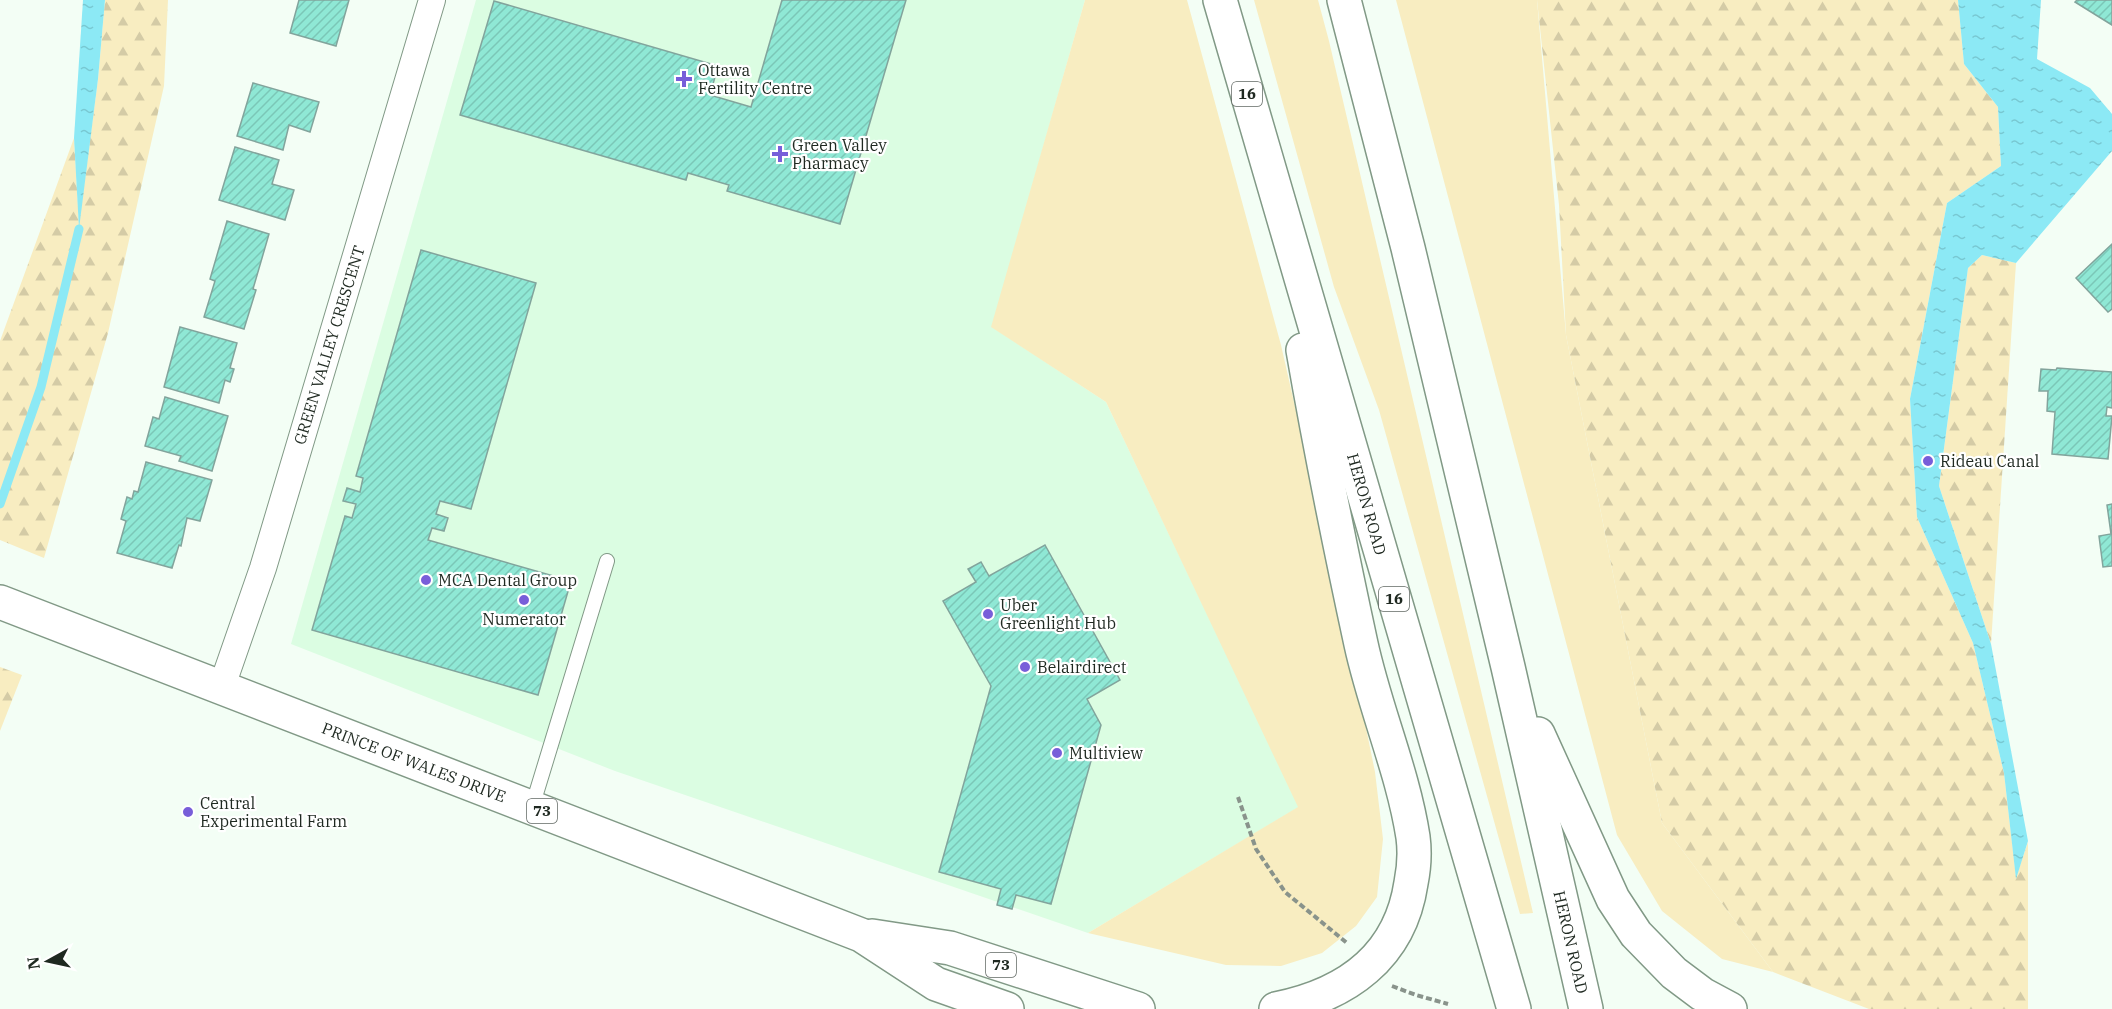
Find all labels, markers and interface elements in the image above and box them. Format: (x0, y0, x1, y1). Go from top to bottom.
place label: Ottawa Fertility Centre (698, 60, 812, 98)
marker: Ottawa Fertility Centre (675, 70, 693, 88)
road number: 16 (1232, 82, 1262, 106)
place label: Green Valley Pharmacy (792, 135, 887, 173)
marker: Green Valley Pharmacy (773, 147, 787, 161)
street label: GREEN VALLEY CRESCENT (289, 243, 369, 447)
street label: HERON ROAD (1343, 451, 1391, 557)
place label: Rideau Canal (1940, 451, 2039, 471)
marker: Rideau Canal (1921, 454, 1935, 468)
place label: MCA Dental Group (438, 570, 577, 590)
marker: MCA Dental Group (419, 573, 433, 587)
road number: 16 (1379, 587, 1409, 611)
marker: Numerator (517, 593, 531, 607)
place label: Uber Greenlight Hub (1000, 595, 1116, 633)
marker: Uber Greenlight Hub (981, 607, 995, 621)
place label: Numerator (482, 609, 566, 629)
place label: Belairdirect (1037, 657, 1127, 677)
marker: Belairdirect (1018, 660, 1032, 674)
street label: PRINCE OF WALES DRIVE (319, 718, 509, 806)
place label: Multiview (1069, 743, 1144, 763)
marker: Multiview (1050, 746, 1064, 760)
place label: Central Experimental Farm (200, 793, 347, 831)
road number: 73 (527, 799, 557, 823)
marker: Central Experimental Farm (181, 805, 195, 819)
street label: HERON ROAD (1549, 889, 1593, 995)
north arrow (18, 931, 78, 991)
road number: 73 (986, 953, 1016, 977)
text: N (22, 955, 44, 971)

